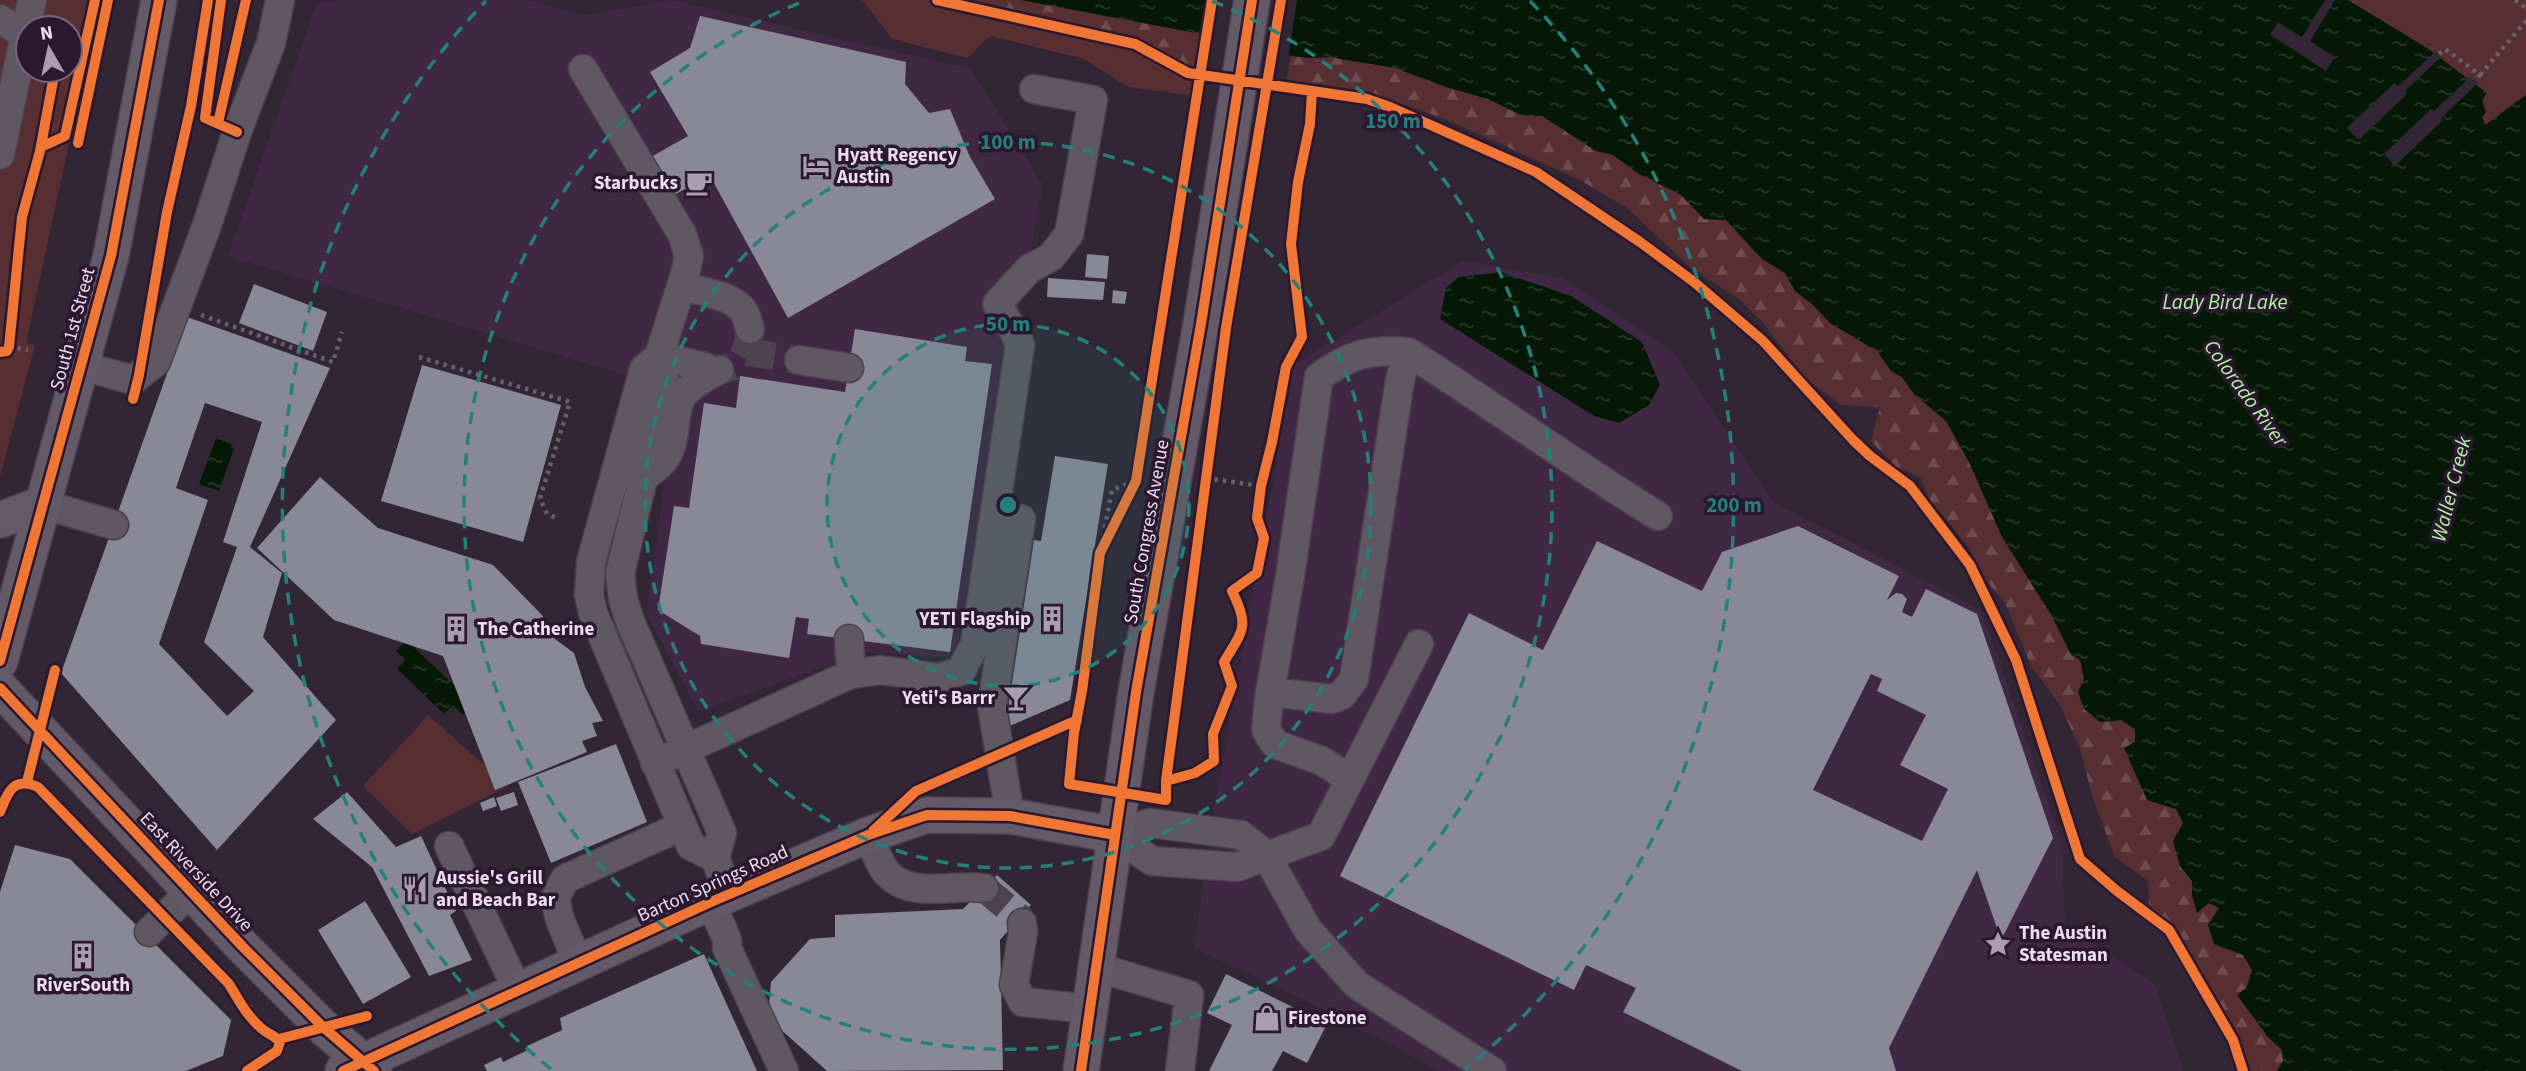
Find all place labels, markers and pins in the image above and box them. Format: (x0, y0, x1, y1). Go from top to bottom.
place label: Hyatt Regency Austin (836, 142, 958, 191)
hotel icon: Hyatt Regency Austin (801, 151, 831, 181)
cafe icon: Starbucks (684, 168, 714, 198)
place label: Starbucks (594, 170, 678, 197)
centre of rings (996, 493, 1020, 517)
building icon: YETI Flagship (1037, 604, 1067, 634)
place label: YETI Flagship (919, 606, 1031, 633)
building icon: The Catherine (441, 614, 471, 644)
place label: The Catherine (477, 616, 594, 643)
bar icon: Yeti's Barrr (1001, 683, 1031, 713)
place label: Yeti's Barrr (901, 685, 995, 712)
place label: Aussie's Grill and Beach Bar (435, 865, 556, 914)
restaurant icon: Aussie's Grill and Beach Bar (400, 874, 430, 904)
place label: The Austin Statesman (2019, 920, 2108, 969)
place icon: The Austin Statesman (1983, 929, 2013, 959)
building icon: RiverSouth (68, 941, 98, 971)
place label: RiverSouth (36, 972, 130, 999)
shop icon: Firestone (1252, 1003, 1282, 1033)
place label: Firestone (1288, 1005, 1367, 1032)

